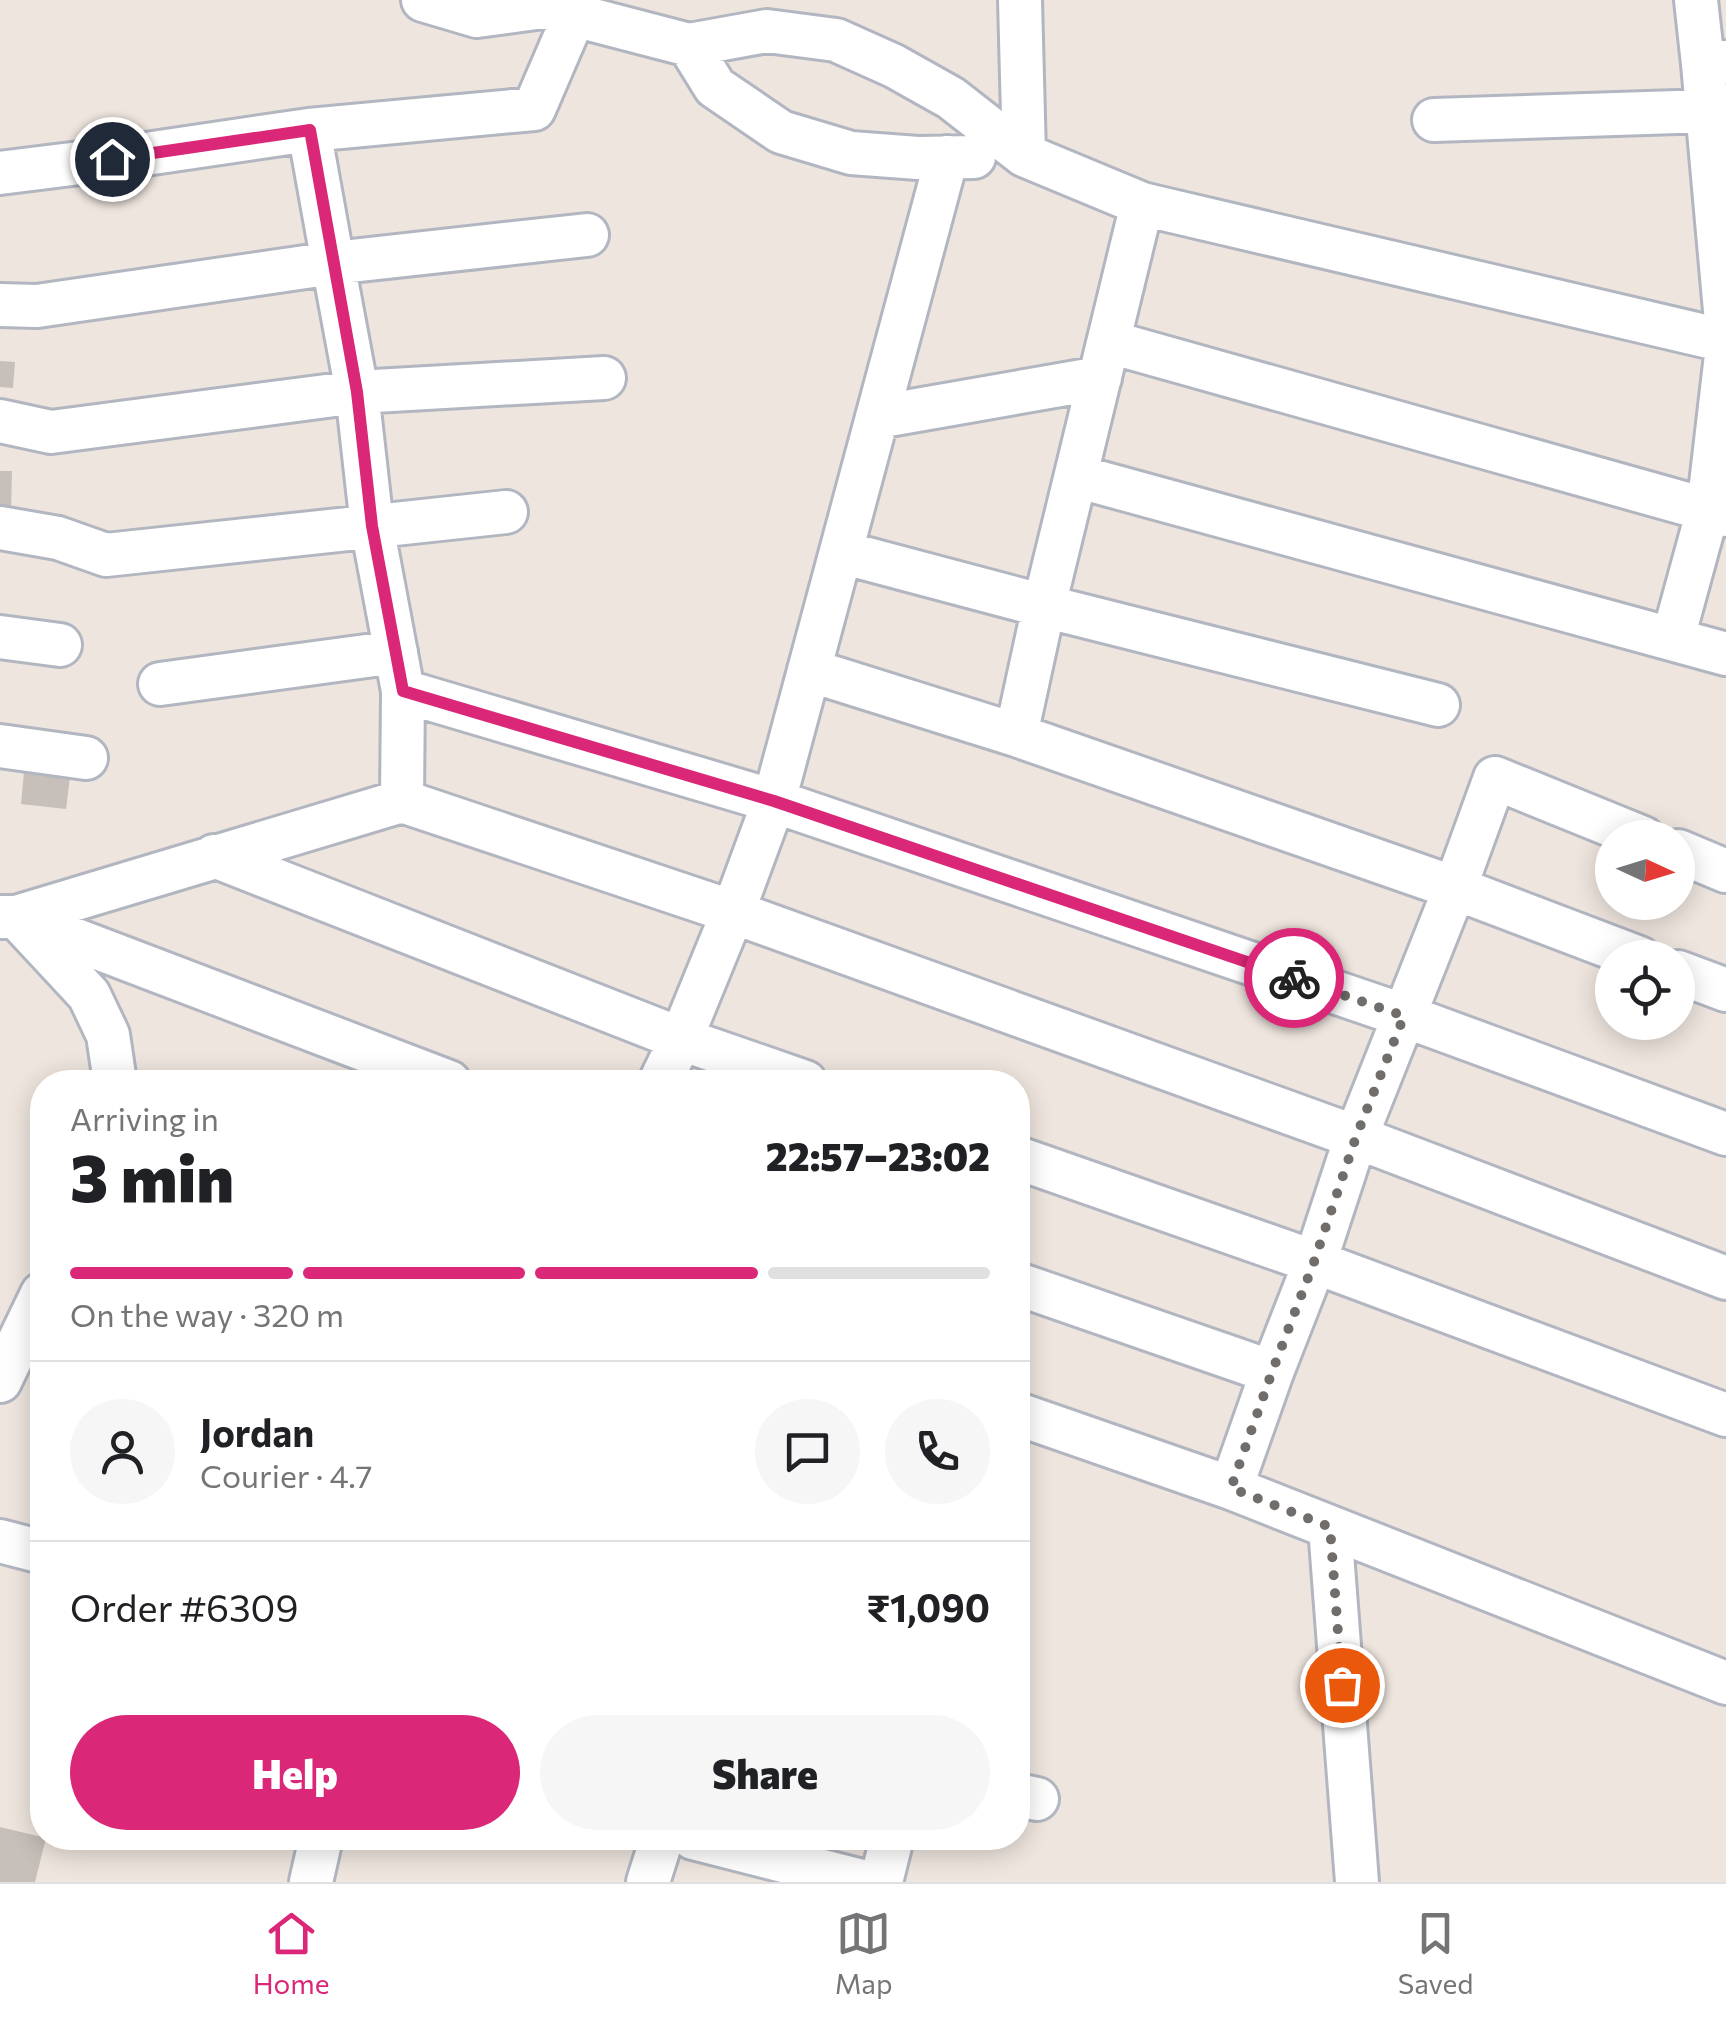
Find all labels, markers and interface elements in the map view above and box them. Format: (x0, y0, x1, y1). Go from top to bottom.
pin (70, 117, 155, 202)
icon: home (85, 132, 140, 187)
north arrow (1595, 820, 1695, 920)
map controls (1595, 820, 1695, 1040)
courier (1244, 928, 1344, 1028)
button: locate (1595, 940, 1695, 1040)
icon: bike (1267, 951, 1322, 1006)
text: Arriving in (70, 1098, 219, 1138)
text: 22:57–23:02 (766, 1132, 990, 1179)
text: 3 min (70, 1136, 234, 1215)
text: On the way · 320 m (70, 1294, 344, 1334)
button: person (70, 1399, 175, 1504)
button: chat (755, 1399, 860, 1504)
button: phone (885, 1399, 990, 1504)
text: Jordan (200, 1408, 314, 1455)
text: Courier · 4.7 (200, 1455, 373, 1495)
text: Order #6309 (70, 1583, 298, 1630)
text: ₹1,090 (866, 1583, 990, 1630)
pin (1300, 1643, 1385, 1728)
icon: bag (1315, 1658, 1370, 1713)
button: Help (70, 1715, 520, 1830)
button: Share (540, 1715, 990, 1830)
tab: Home (253, 1906, 330, 2000)
tab: Map (835, 1906, 893, 2000)
tab: Saved (1398, 1906, 1473, 2000)

